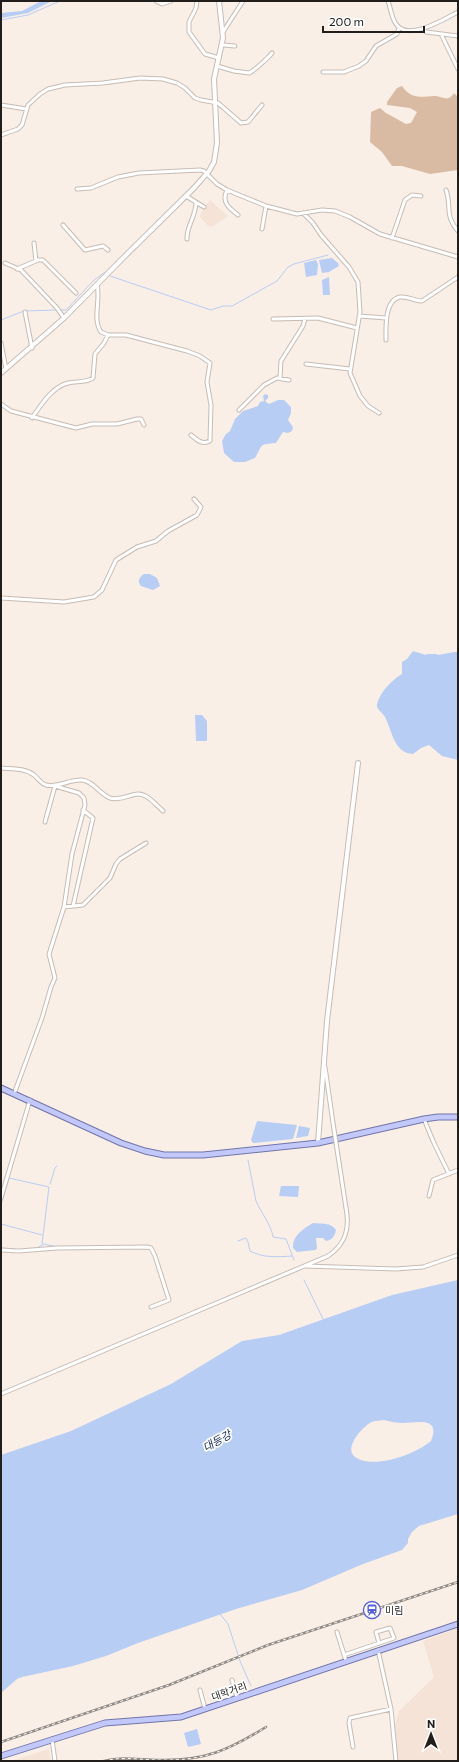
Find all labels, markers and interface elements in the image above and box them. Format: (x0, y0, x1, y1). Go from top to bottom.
scale bar (323, 8, 424, 34)
text: 200 m (329, 14, 364, 28)
water label: 대동강 (200, 1426, 235, 1454)
station icon: 미림 (362, 1600, 382, 1620)
place label: 미림 (385, 1604, 403, 1616)
street label: 대학거리 (210, 1679, 248, 1703)
north arrow (411, 1714, 451, 1754)
text: N (427, 1717, 435, 1730)

